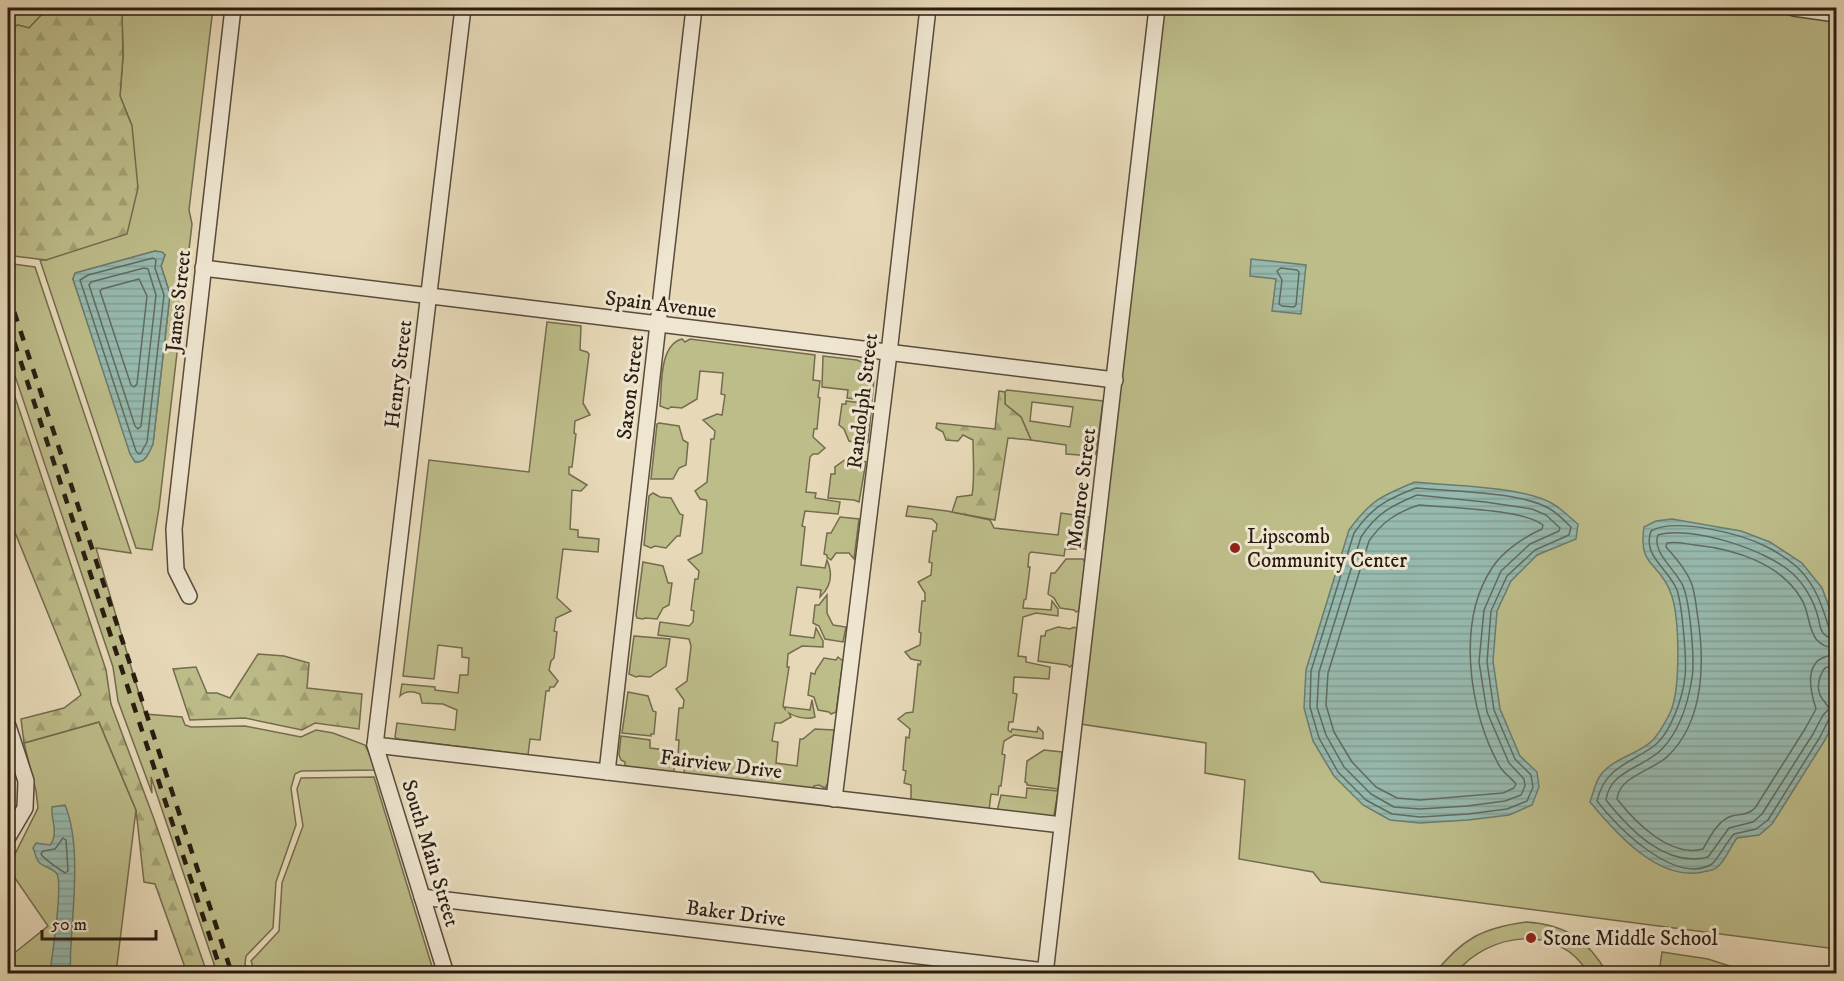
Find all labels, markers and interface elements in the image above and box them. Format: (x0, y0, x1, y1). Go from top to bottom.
street label: James Street (161, 249, 197, 355)
street label: Spain Avenue (604, 285, 718, 325)
street label: Henry Street (379, 318, 419, 430)
street label: Randolph Street (842, 332, 884, 470)
street label: Saxon Street (612, 333, 650, 441)
street label: Monroe Street (1062, 426, 1102, 550)
place label: Lipscomb Community Center (1247, 524, 1407, 574)
marker: Lipscomb Community Center (1228, 541, 1242, 555)
street label: Fairview Drive (658, 745, 784, 785)
street label: South Main Street (395, 777, 465, 930)
street label: Baker Drive (685, 895, 787, 933)
scale bar (42, 903, 156, 941)
text: 50 m (51, 914, 87, 936)
place label: Stone Middle School (1543, 926, 1718, 952)
marker: Stone Middle School (1524, 931, 1538, 945)

